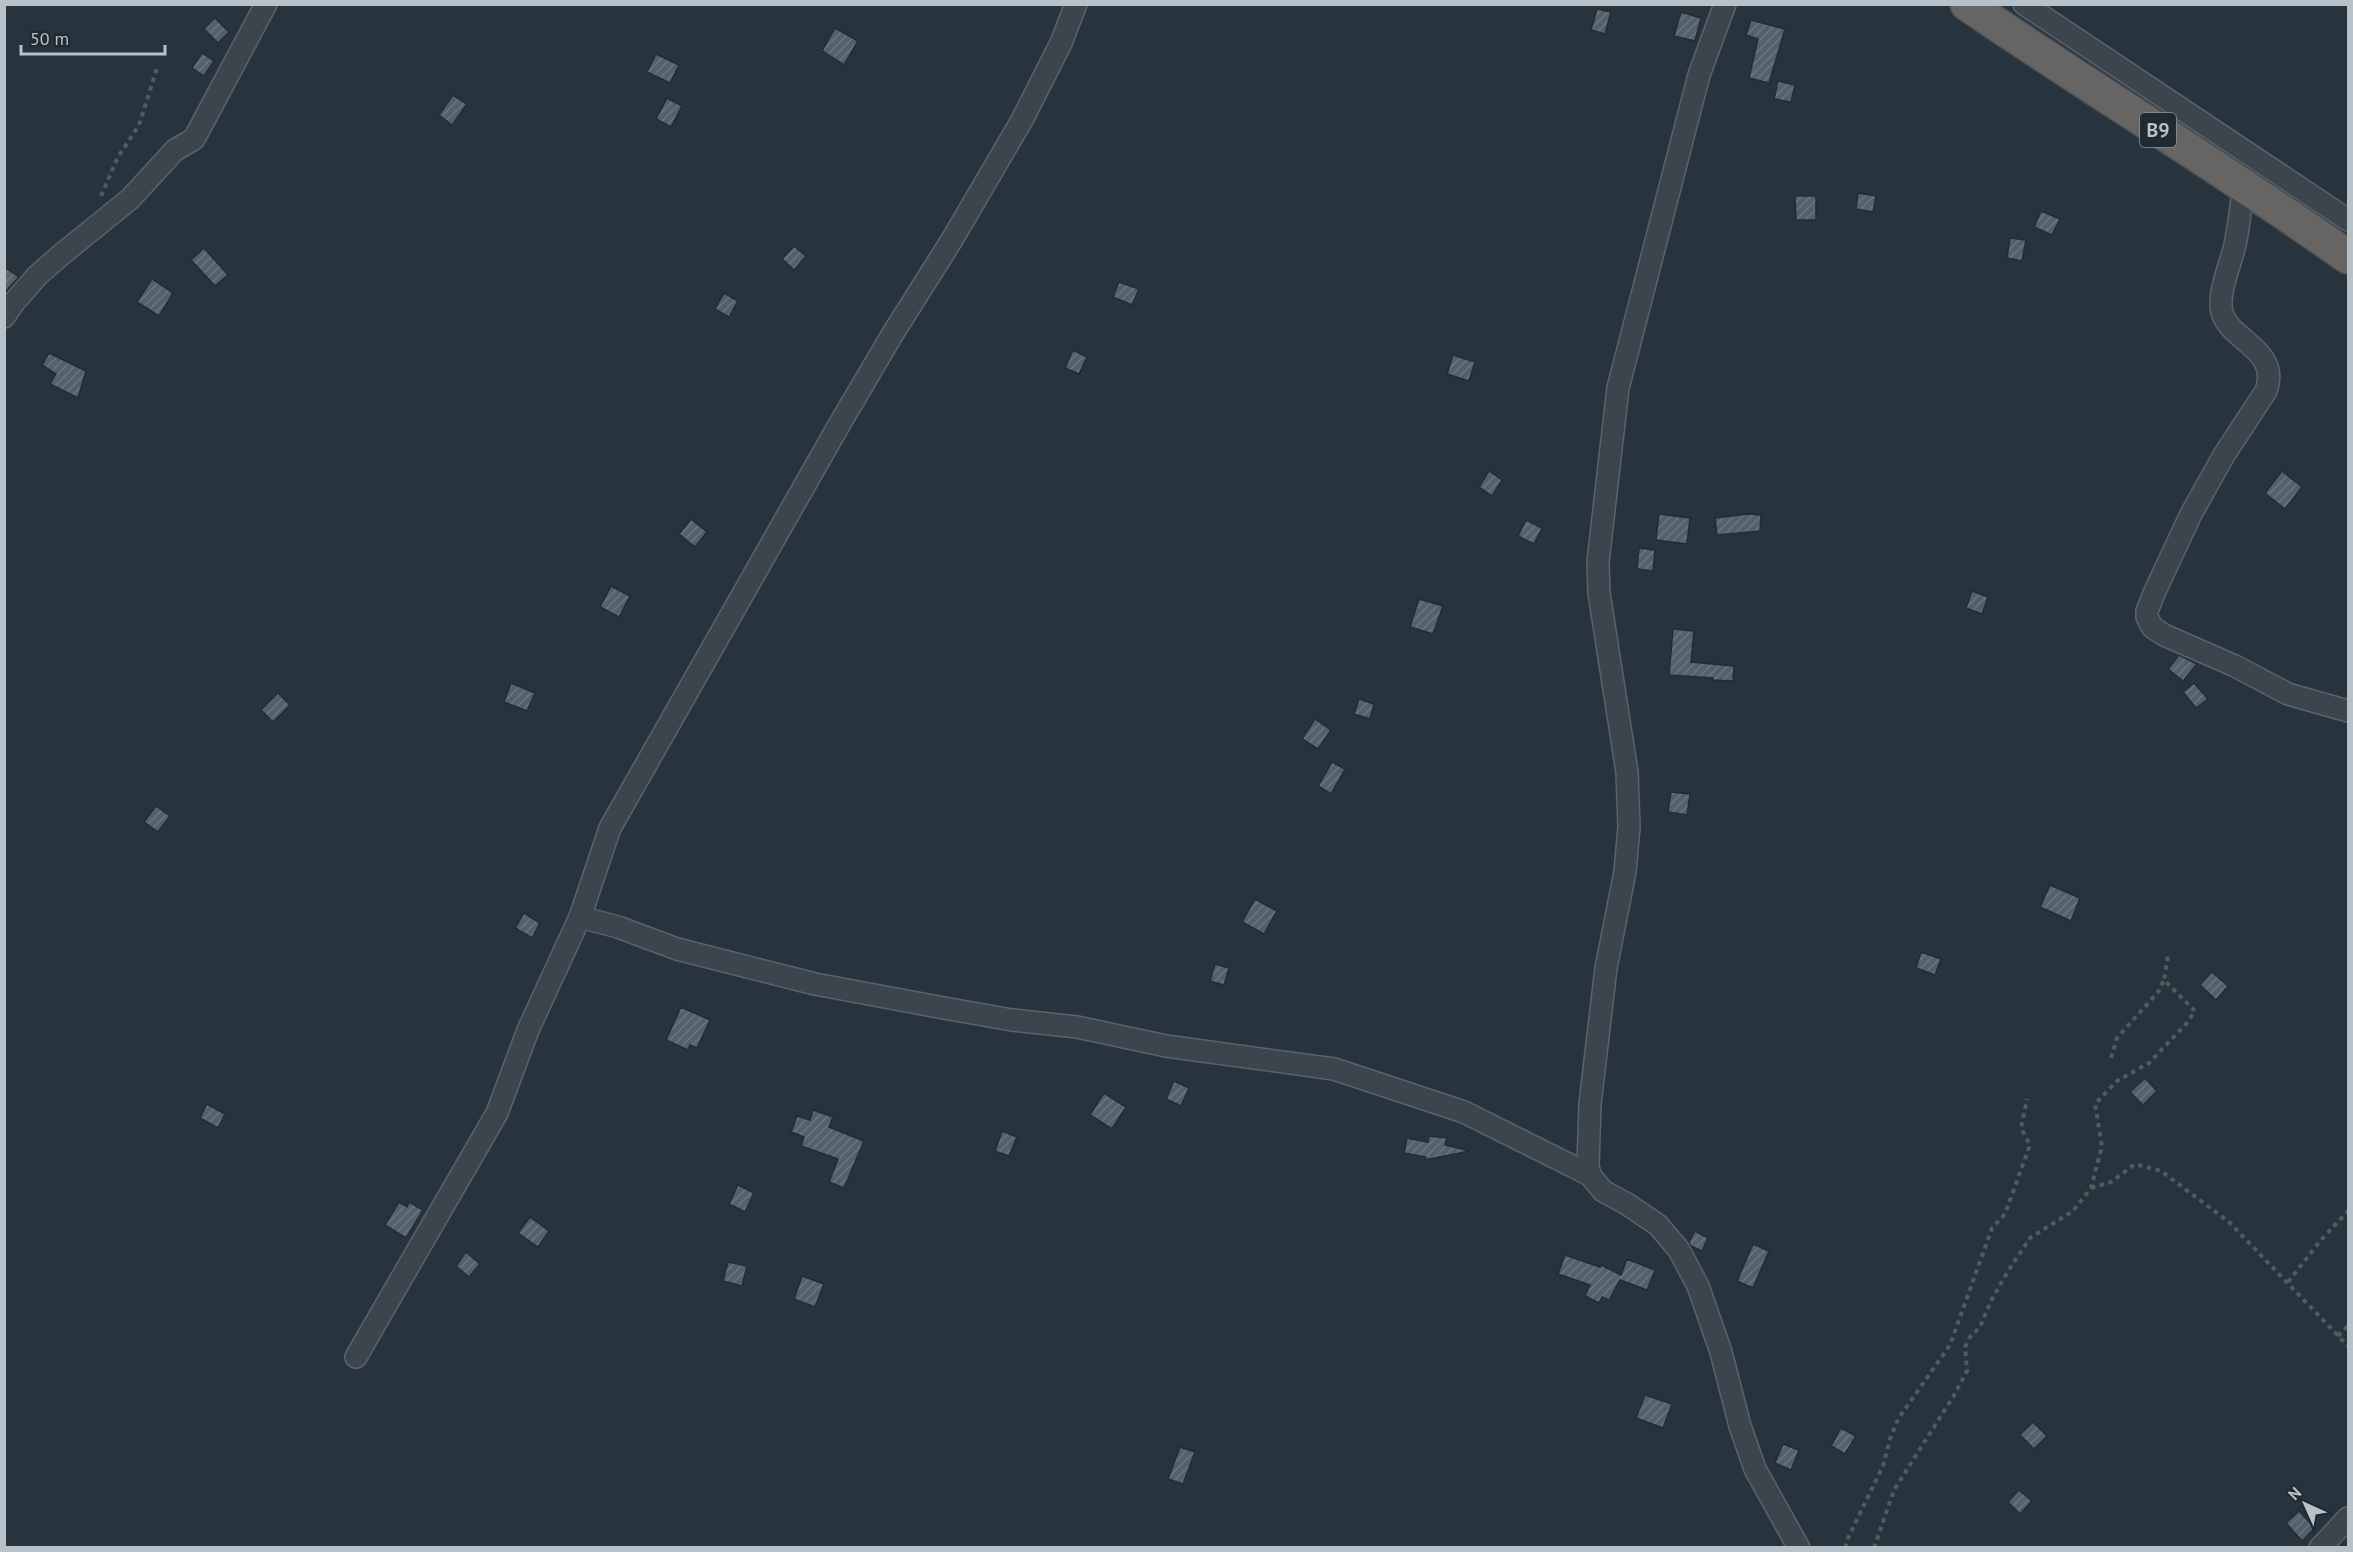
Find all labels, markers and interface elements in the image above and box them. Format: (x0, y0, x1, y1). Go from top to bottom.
scale bar (21, 18, 165, 56)
text: 50 m (30, 27, 69, 50)
road number: B9 (2140, 113, 2176, 147)
north arrow (2275, 1474, 2335, 1534)
text: N (2284, 1483, 2305, 1504)

